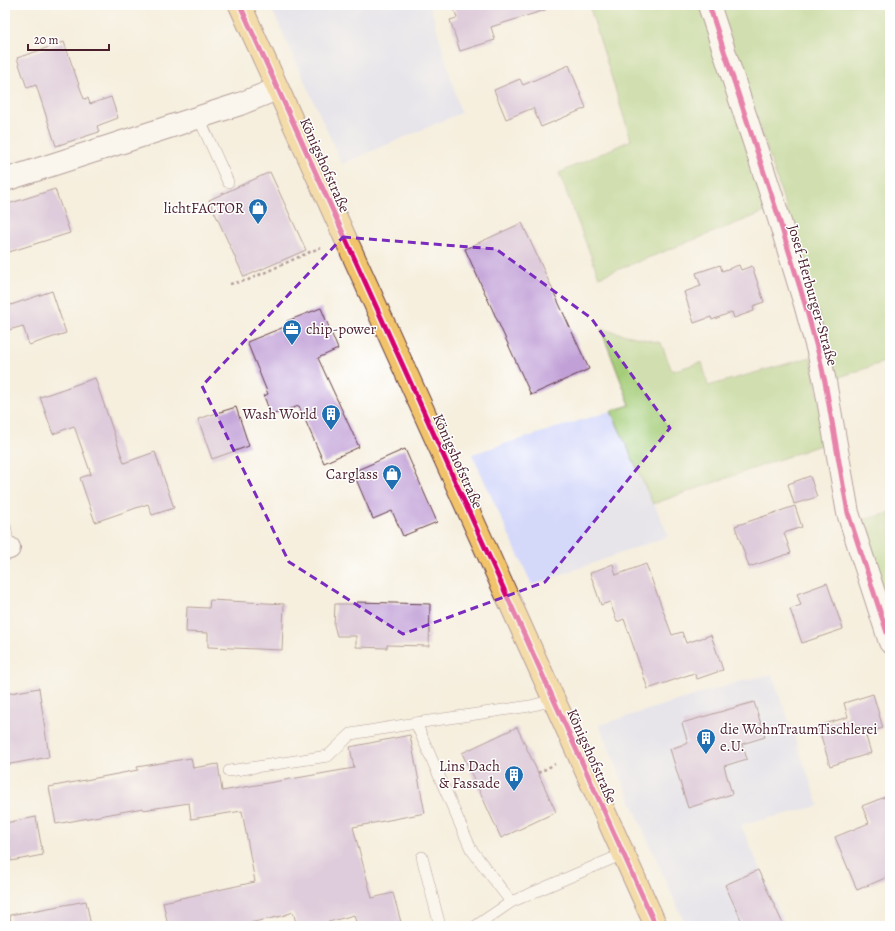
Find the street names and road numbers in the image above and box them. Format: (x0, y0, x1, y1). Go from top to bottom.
street label: Königshofstraße (295, 114, 355, 216)
street label: Josef-Herburger-Straße (783, 222, 843, 368)
street label: Königshofstraße (428, 410, 488, 512)
street label: Königshofstraße (562, 705, 622, 807)

